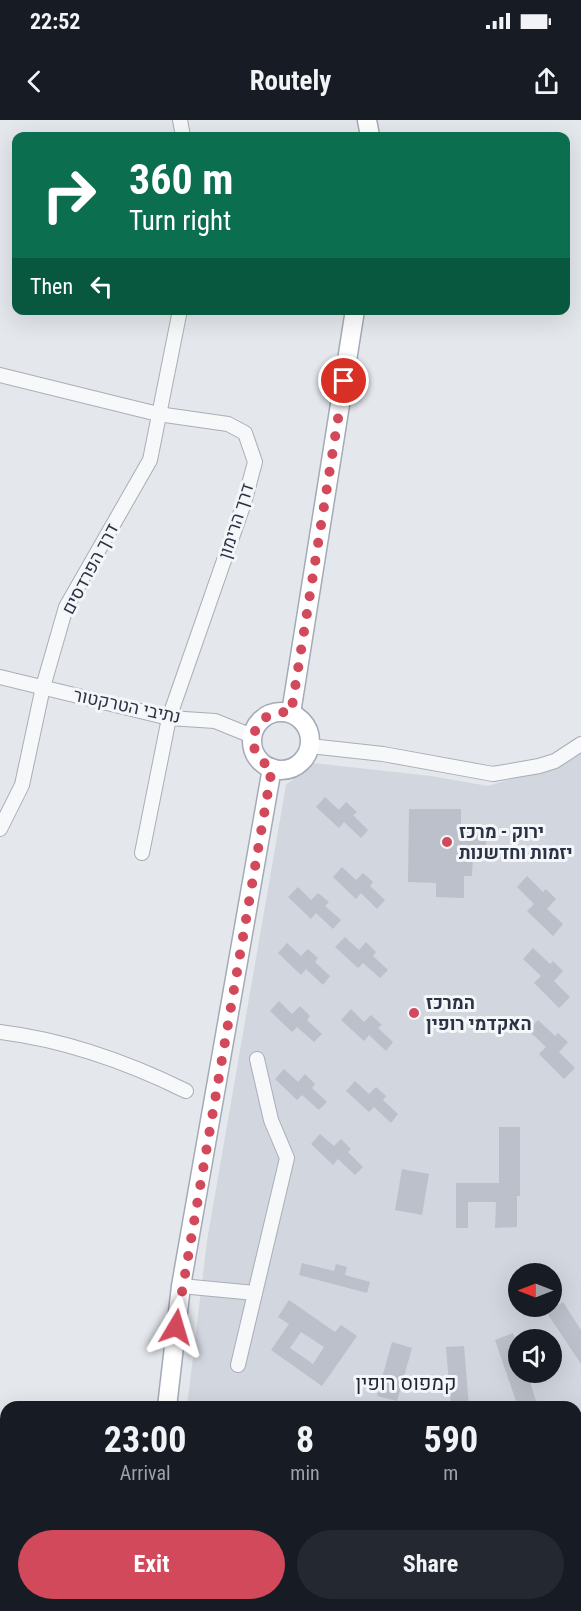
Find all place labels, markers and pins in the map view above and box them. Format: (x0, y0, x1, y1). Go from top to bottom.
pin (318, 355, 369, 406)
place label: ירוק - מרכז יזמות וחדשנות (459, 821, 573, 863)
marker: ירוק - מרכז יזמות וחדשנות (440, 835, 454, 849)
place label: המרכז האקדמי רופין (426, 992, 532, 1034)
marker: המרכז האקדמי רופין (407, 1006, 421, 1020)

